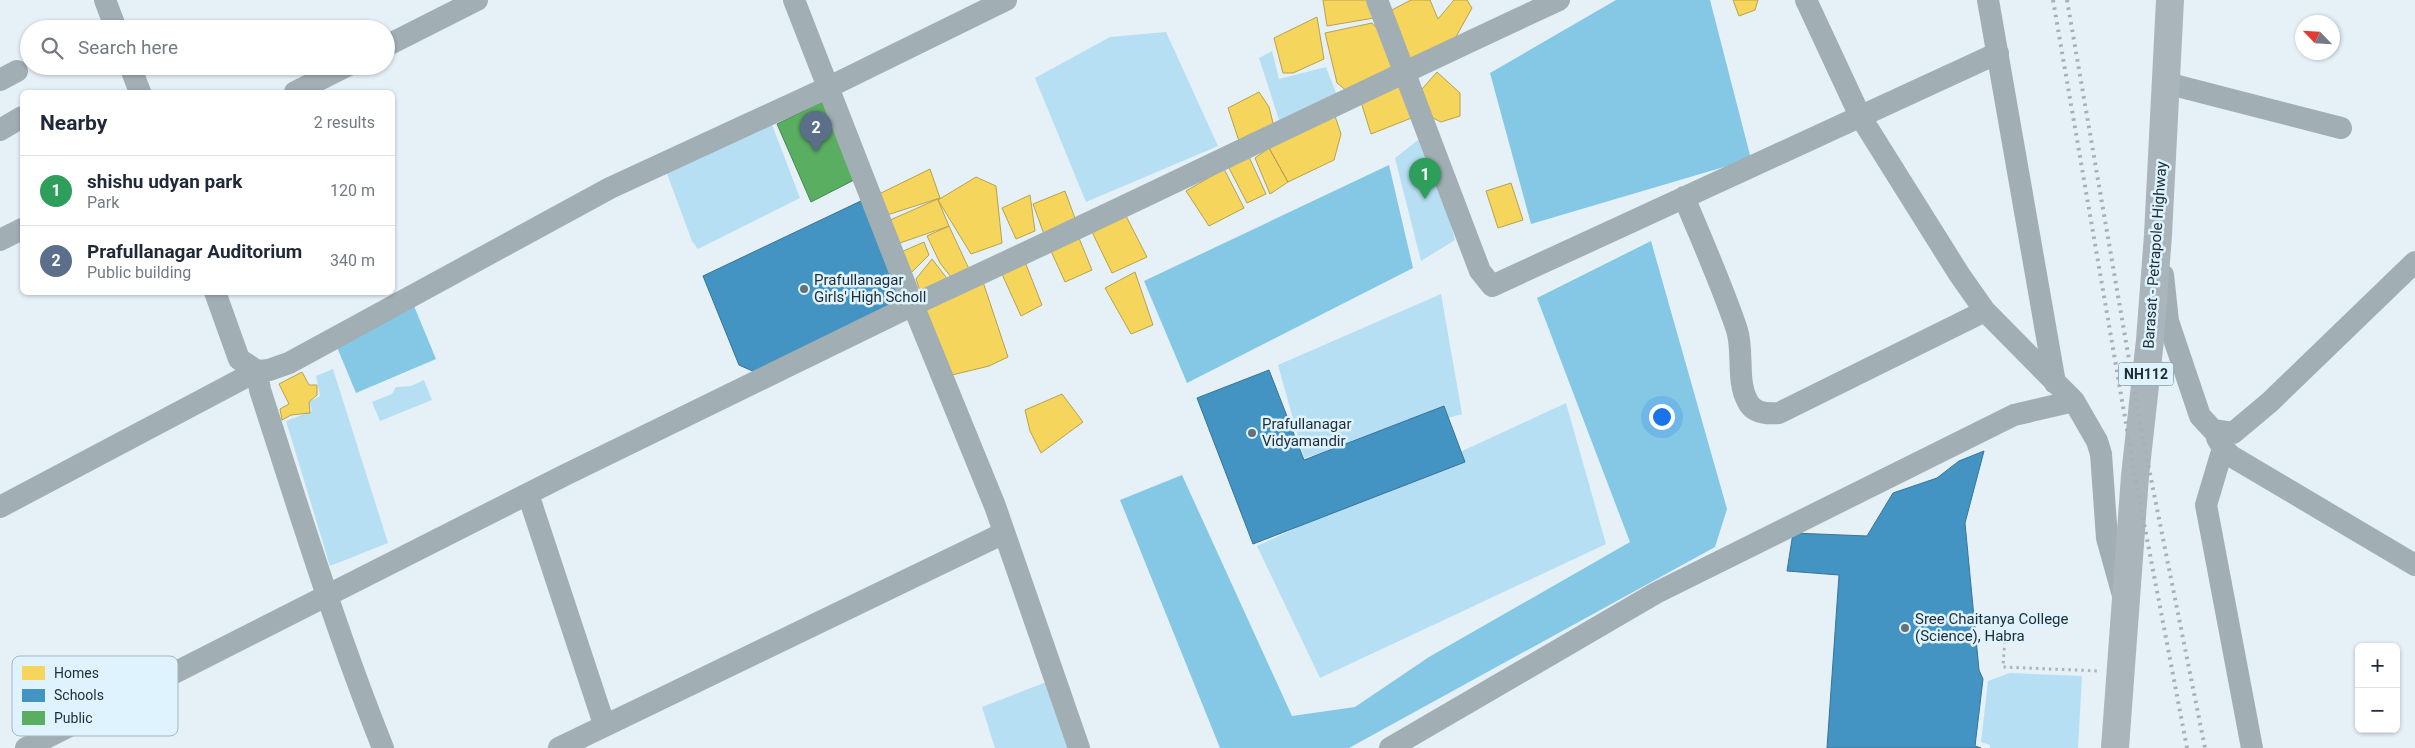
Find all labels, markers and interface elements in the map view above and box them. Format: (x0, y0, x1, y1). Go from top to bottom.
north arrow (2295, 15, 2340, 60)
search box (20, 20, 395, 75)
icon: search (38, 34, 66, 62)
text: Search here (78, 36, 178, 59)
text: Nearby (40, 111, 107, 135)
pin: 2 (800, 111, 832, 152)
text: 2 results (314, 113, 375, 132)
pin: 1 (1409, 158, 1441, 199)
street label: Barasat - Petrapole Highway (2139, 161, 2171, 349)
text: shishu udyan park (87, 170, 242, 193)
text: 1 (51, 181, 61, 200)
text: 120 m (330, 181, 375, 200)
text: Park (87, 193, 119, 212)
text: Prafullanagar Auditorium (87, 240, 302, 263)
text: 2 (51, 251, 61, 270)
text: 340 m (330, 251, 375, 270)
text: Public building (87, 263, 191, 282)
place label: Prafullanagar Girls' High Scholl (814, 271, 926, 306)
marker: Prafullanagar Girls' High Scholl (798, 283, 810, 295)
road number: NH112 (2118, 362, 2174, 386)
your location (1649, 404, 1675, 430)
place label: Prafullanagar Vidyamandir (1262, 415, 1351, 450)
marker: Prafullanagar Vidyamandir (1246, 427, 1258, 439)
place label: Sree Chaitanya College (Science), Habra (1915, 610, 2069, 645)
marker: Sree Chaitanya College (Science), Habra (1899, 622, 1911, 634)
map controls (2355, 643, 2400, 733)
button: + (2355, 643, 2400, 688)
legend (12, 656, 178, 736)
text: Homes (54, 665, 99, 681)
text: Schools (54, 687, 104, 703)
button: − (2355, 688, 2400, 733)
text: Public (54, 710, 93, 726)

